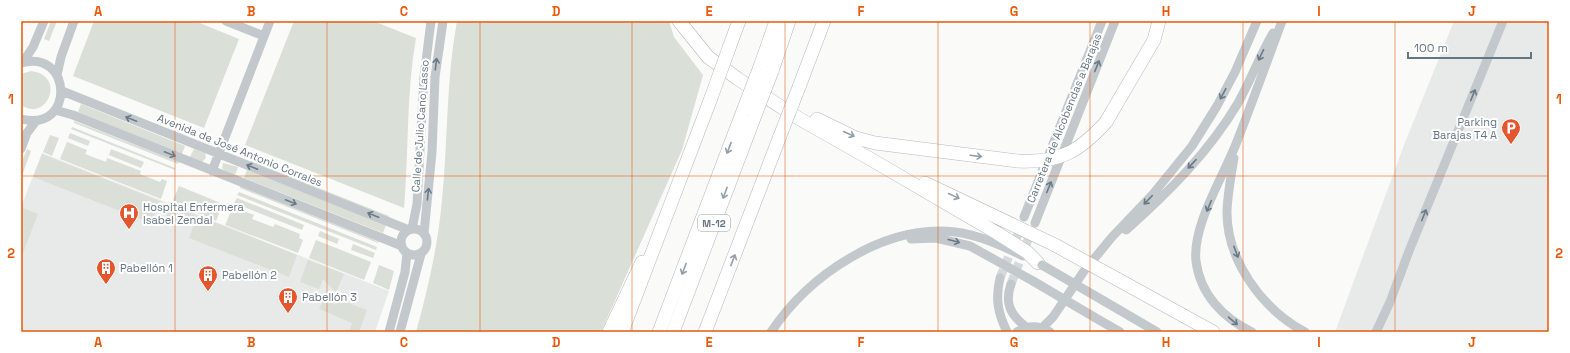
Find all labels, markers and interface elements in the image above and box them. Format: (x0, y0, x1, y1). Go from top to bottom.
text: A (94, 3, 103, 20)
text: B (247, 3, 256, 20)
text: C (400, 3, 408, 20)
text: D (552, 3, 561, 20)
text: E (705, 3, 713, 20)
text: F (858, 3, 865, 20)
text: G (1010, 3, 1018, 20)
text: H (1162, 3, 1170, 20)
text: I (1317, 3, 1321, 20)
text: J (1468, 3, 1476, 20)
street label: Carretera de Alcobendas a Barajas (1023, 31, 1105, 205)
scale bar (1408, 34, 1531, 60)
text: 100 m (1414, 40, 1448, 56)
one-way arrow (1257, 48, 1264, 60)
one-way arrow (433, 58, 440, 71)
street label: Calle de Julio Cano Lasso (408, 59, 432, 193)
one-way arrow (1094, 61, 1102, 73)
one-way arrow (1219, 88, 1227, 100)
one-way arrow (1469, 89, 1477, 101)
text: 1 (8, 91, 14, 108)
text: 1 (1556, 91, 1562, 108)
street label: Avenida de José Antonio Corrales (155, 110, 325, 190)
one-way arrow (126, 115, 138, 123)
place label: Parking Barajas T4 A (1433, 115, 1497, 142)
parking icon: Parking Barajas T4 A (1500, 117, 1522, 145)
one-way arrow (842, 131, 854, 138)
one-way arrow (725, 141, 733, 153)
one-way arrow (163, 150, 175, 158)
one-way arrow (969, 152, 982, 159)
one-way arrow (1188, 159, 1197, 169)
one-way arrow (247, 163, 259, 171)
one-way arrow (1046, 181, 1054, 193)
one-way arrow (720, 187, 728, 199)
one-way arrow (424, 188, 431, 201)
one-way arrow (947, 193, 959, 200)
one-way arrow (1143, 195, 1153, 205)
one-way arrow (284, 199, 296, 206)
place label: Hospital Enfermera Isabel Zendal (143, 200, 244, 227)
one-way arrow (1205, 200, 1212, 212)
hospital icon: Hospital Enfermera Isabel Zendal (118, 202, 140, 230)
one-way arrow (1420, 210, 1428, 222)
one-way arrow (367, 211, 379, 219)
road number: M-12 (698, 215, 730, 231)
one-way arrow (947, 238, 960, 246)
text: 2 (7, 245, 15, 262)
one-way arrow (1232, 245, 1240, 257)
text: 2 (1555, 245, 1563, 262)
one-way arrow (729, 254, 737, 266)
building icon: Pabellón 1 (95, 257, 117, 285)
place label: Pabellón 1 (120, 261, 173, 275)
one-way arrow (679, 263, 687, 275)
building icon: Pabellón 2 (197, 264, 219, 292)
place label: Pabellón 2 (222, 268, 277, 282)
building icon: Pabellón 3 (277, 286, 299, 314)
place label: Pabellón 3 (302, 290, 357, 304)
one-way arrow (1228, 317, 1239, 326)
text: A (94, 334, 103, 351)
text: B (247, 334, 256, 351)
text: C (400, 334, 408, 351)
text: D (552, 334, 561, 351)
text: E (705, 334, 713, 351)
text: F (858, 334, 865, 351)
text: G (1010, 334, 1018, 351)
text: H (1162, 334, 1170, 351)
text: I (1317, 334, 1321, 351)
text: J (1468, 334, 1476, 351)

